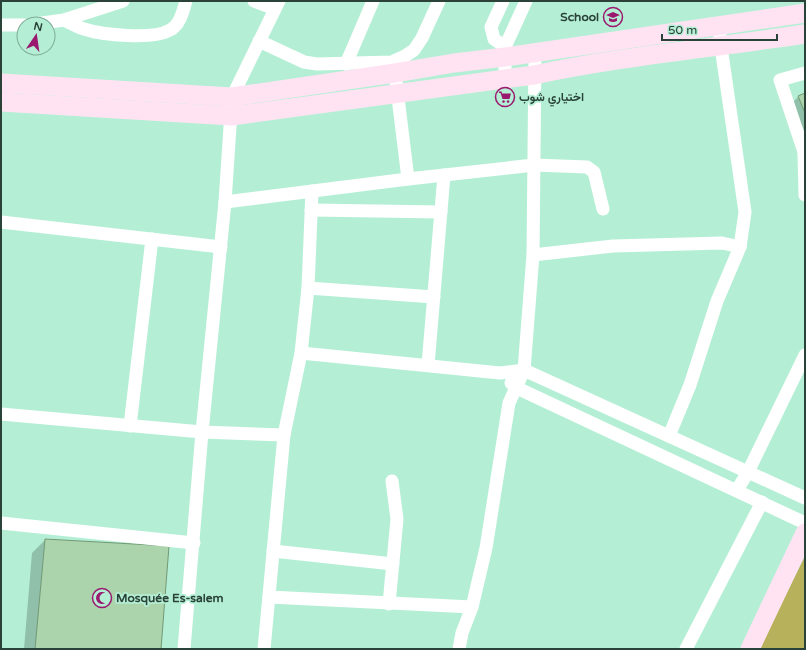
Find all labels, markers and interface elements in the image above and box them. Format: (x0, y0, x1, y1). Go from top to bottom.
school or university icon: School (602, 6, 624, 28)
place label: School (560, 10, 599, 24)
north arrow (16, 16, 56, 56)
scale bar (662, 16, 777, 42)
text: N (32, 19, 44, 34)
text: 50 m (668, 23, 697, 37)
supermarket icon: اختياري شوب (494, 86, 516, 108)
place label: اختياري شوب (519, 90, 584, 107)
mosque icon: Mosquée Es-salem (91, 587, 113, 609)
place label: Mosquée Es-salem (116, 591, 224, 606)

